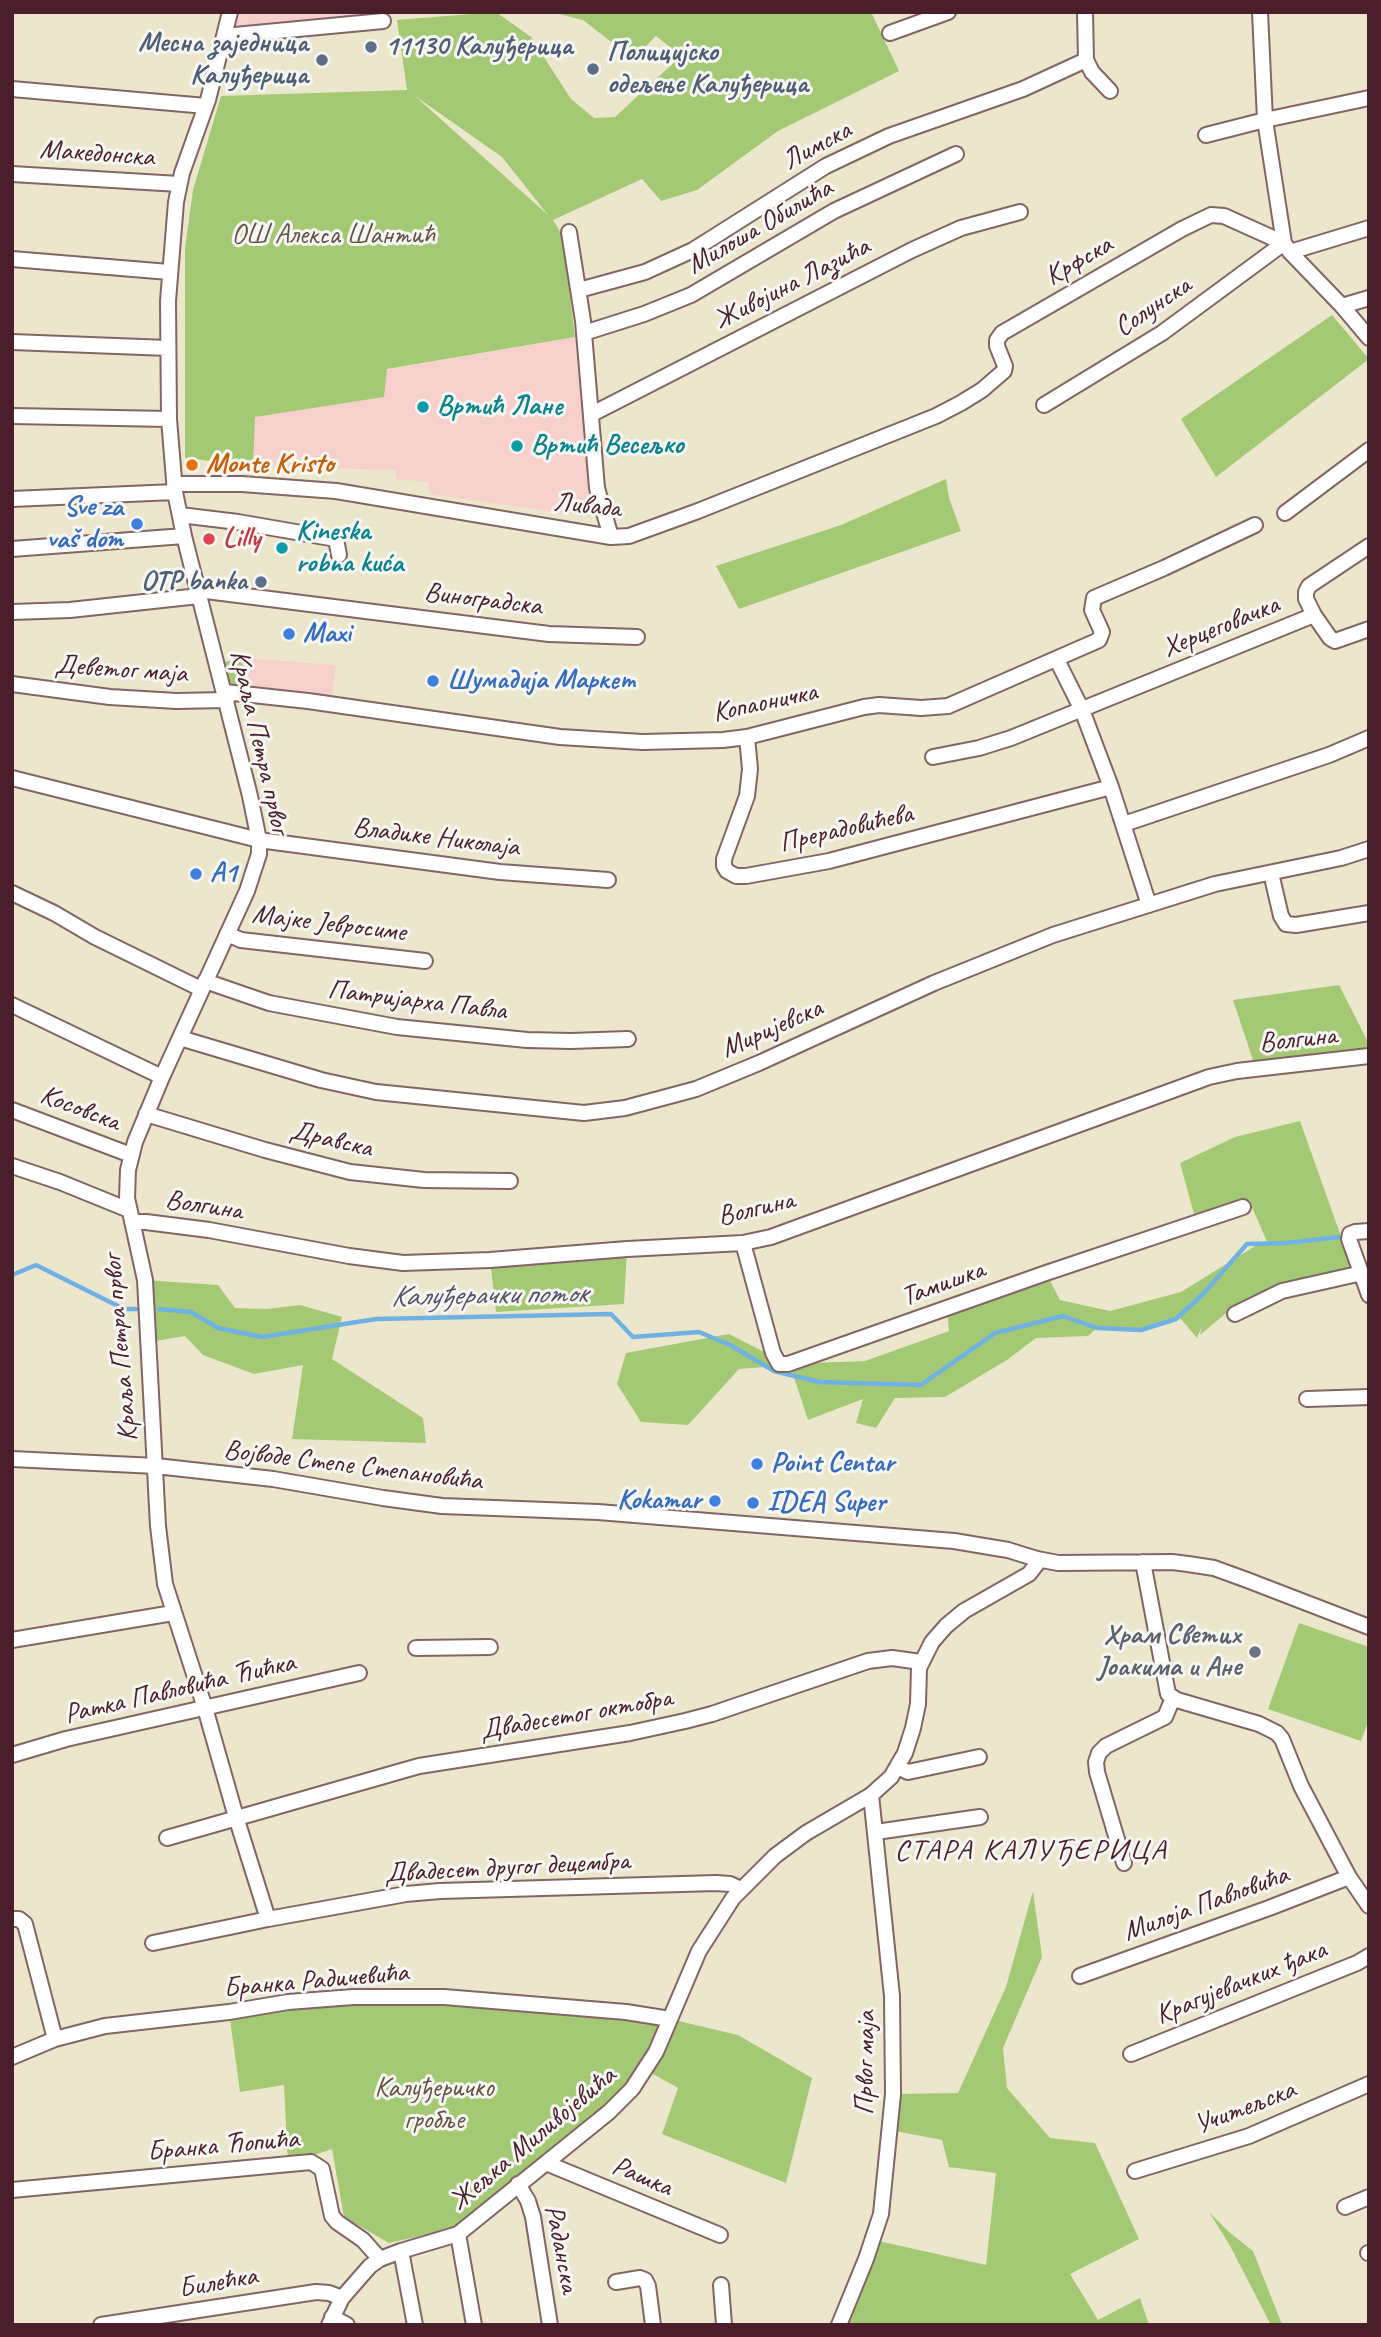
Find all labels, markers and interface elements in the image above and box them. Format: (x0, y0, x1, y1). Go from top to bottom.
place label: Месна заједница Калуђерица (138, 27, 308, 93)
place label: 11130 Калуђерица (385, 30, 572, 64)
place label: Полицијско одељење Калуђерица (607, 36, 808, 102)
marker: 11130 Калуђерица (363, 39, 379, 55)
marker: Месна заједница Калуђерица (314, 52, 330, 68)
marker: Полицијско одељење Калуђерица (585, 61, 601, 77)
street label: Лимска (777, 114, 857, 178)
street label: Македонска (39, 133, 155, 175)
street label: Милоша Обилића (681, 172, 839, 282)
park label: ОШ Алекса Шантић (232, 219, 434, 253)
street label: Крфска (1039, 228, 1119, 294)
street label: Живојина Лазића (708, 230, 876, 338)
street label: Солунска (1108, 269, 1198, 345)
place label: Вртић Лане (437, 390, 562, 424)
marker: Вртић Лане (415, 399, 431, 415)
place label: Вртић Весељко (531, 429, 683, 463)
marker: Вртић Весељко (509, 438, 525, 454)
place label: Monte Kristo (206, 448, 334, 482)
marker: Monte Kristo (184, 457, 200, 473)
street label: Ливада (552, 486, 622, 526)
place label: Sve za vaš dom (47, 491, 123, 557)
place label: Kineska robna kuća (296, 515, 403, 581)
marker: Sve za vaš dom (129, 516, 145, 532)
place label: Lilly (223, 522, 260, 556)
marker: Lilly (201, 531, 217, 547)
marker: Kineska robna kuća (274, 540, 290, 556)
place label: OTP banka (141, 565, 247, 599)
marker: OTP banka (253, 574, 269, 590)
street label: Виноградска (422, 576, 544, 624)
street label: Херцеговачка (1158, 588, 1284, 666)
place label: Maxi (303, 617, 351, 651)
marker: Maxi (281, 626, 297, 642)
street label: Краља Петра првог (222, 647, 296, 837)
street label: Деветог маја (54, 649, 188, 691)
place label: Шумадија Маркет (447, 664, 636, 698)
marker: Шумадија Маркет (425, 673, 441, 689)
street label: Копаоничка (710, 676, 820, 730)
street label: Прерадовићева (776, 797, 916, 861)
street label: Владике Николаја (351, 811, 521, 865)
place label: A1 (210, 857, 237, 891)
marker: A1 (188, 866, 204, 882)
street label: Мајке Јевросиме (250, 898, 408, 950)
street label: Патријарха Павла (326, 973, 508, 1029)
street label: Миријевска (716, 992, 828, 1066)
street label: Волгина (1258, 1019, 1338, 1061)
street label: Косовска (35, 1079, 125, 1139)
street label: Дравска (287, 1114, 375, 1166)
street label: Волгина (163, 1183, 245, 1229)
street label: Волгина (714, 1184, 798, 1234)
street label: Краља Петра првог (96, 1253, 146, 1443)
street label: Тамишка (897, 1253, 989, 1315)
water label: Калуђерачки поток (391, 1276, 587, 1316)
street label: Војводе Степе Степановића (222, 1433, 484, 1499)
place label: Point Centar (771, 1447, 894, 1481)
marker: Point Centar (749, 1456, 765, 1472)
place label: Kokamar (617, 1484, 701, 1518)
place label: IDEA Super (767, 1486, 885, 1520)
marker: Kokamar (707, 1493, 723, 1509)
marker: IDEA Super (745, 1495, 761, 1511)
place label: Храм Светих Јоакима и Ане (1098, 1619, 1241, 1685)
marker: Храм Светих Јоакима и Ане (1247, 1644, 1263, 1660)
street label: Ратка Павловића Ћићка (61, 1646, 299, 1732)
street label: Двадесетог октобра (477, 1682, 675, 1748)
district label: СТАРА КАЛУЂЕРИЦА (895, 1833, 1167, 1869)
street label: Двадесет другог децембра (384, 1845, 630, 1891)
street label: Милоја Павловића (1119, 1859, 1293, 1949)
street label: Крагујевачких ђака (1151, 1933, 1331, 2033)
street label: Бранка Радичевића (222, 1956, 410, 2006)
street label: Првог маја (848, 2011, 884, 2115)
street label: Жељка Миливојевића (443, 2060, 623, 2218)
park label: Калуђеричко гробље (374, 2072, 494, 2138)
street label: Учитељска (1190, 2073, 1300, 2143)
street label: Бранка Ћопића (146, 2123, 300, 2169)
street label: Рашка (607, 2149, 677, 2205)
street label: Раданска (536, 2202, 586, 2296)
street label: Билећка (176, 2260, 260, 2306)

